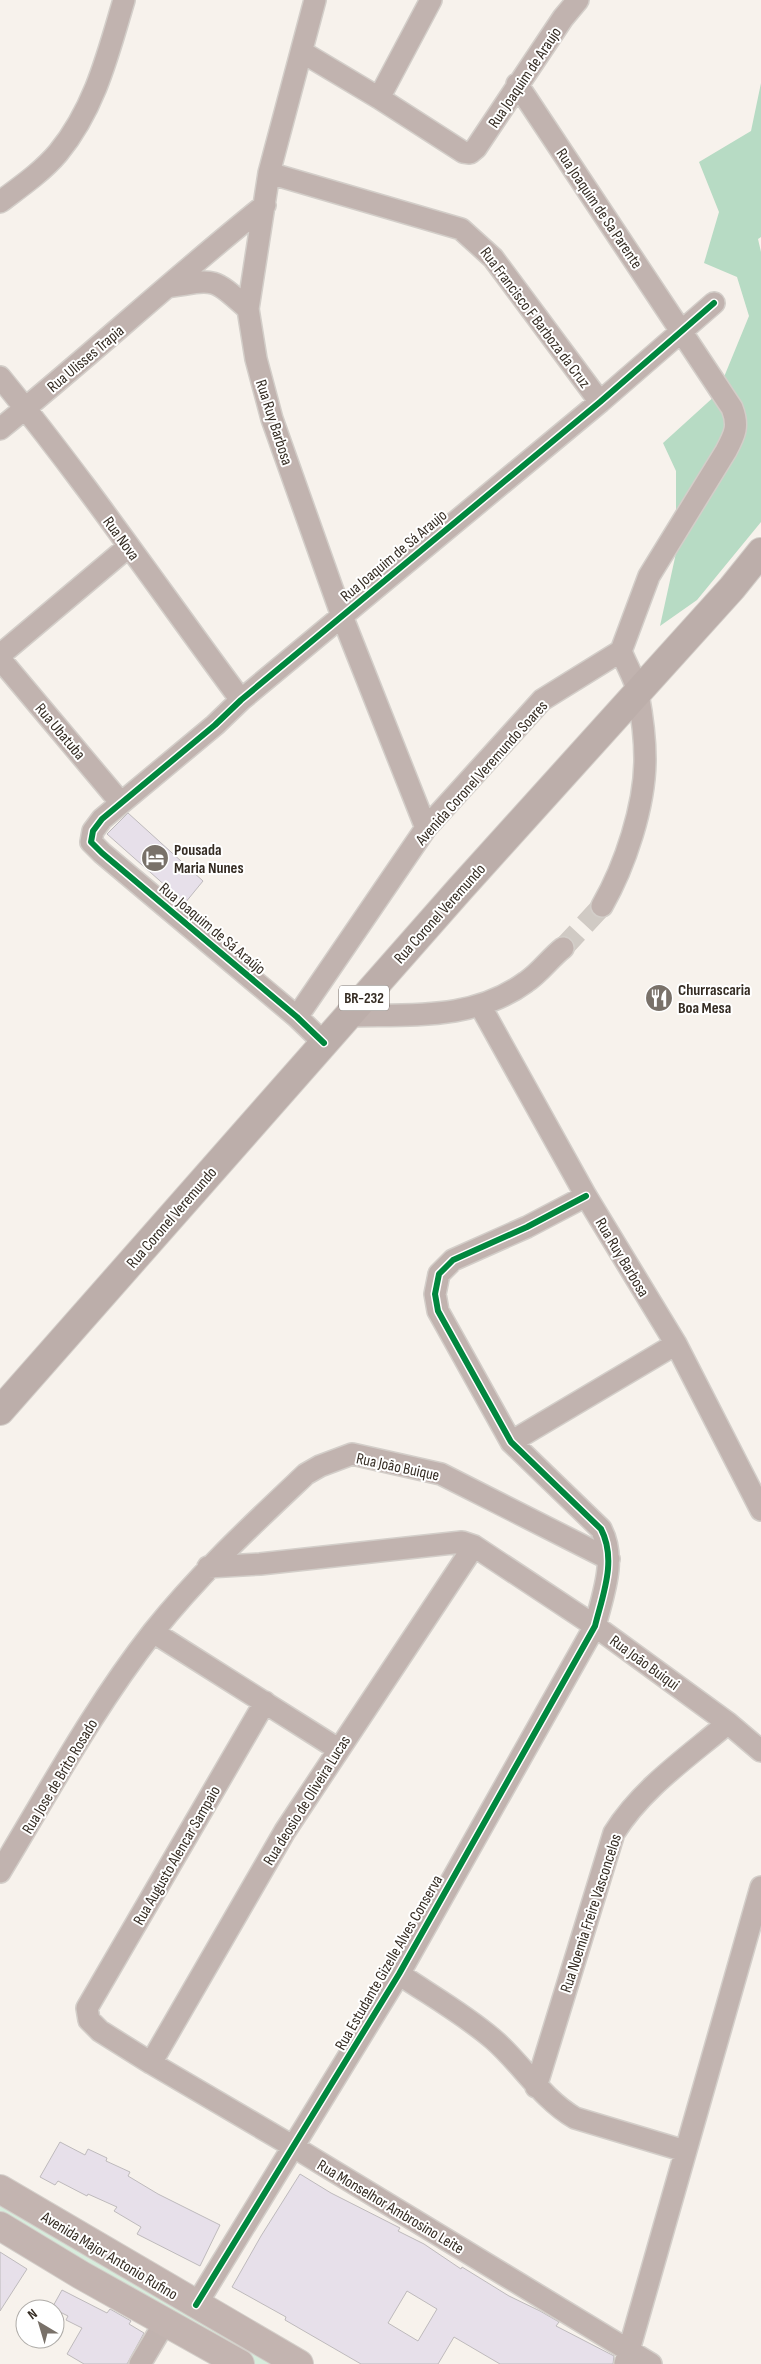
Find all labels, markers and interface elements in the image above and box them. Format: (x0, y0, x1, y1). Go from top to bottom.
street label: Rua Joaquim de Araujo (485, 24, 566, 132)
street label: Rua Joaquim de Sa Parente (552, 145, 646, 273)
street label: Rua Francisco F Barboza da Cruz (476, 244, 594, 392)
street label: Rua Ulisses Trapia (44, 321, 128, 397)
street label: Rua Ruy Barbosa (251, 377, 296, 468)
street label: Rua Joaquim de Sá Araujo (337, 506, 451, 606)
street label: Rua Nova (99, 513, 143, 565)
street label: Avenida Coronel Veremundo Soares (411, 697, 552, 850)
street label: Rua Ubatuba (31, 700, 89, 764)
place label: Pousada Maria Nunes (174, 841, 244, 878)
hotel icon: Pousada Maria Nunes (140, 843, 170, 873)
street label: Rua Coronel Veremundo (390, 860, 490, 968)
street label: Rua Joaquim de Sá Araújo (155, 879, 269, 979)
place label: Churrascaria Boa Mesa (678, 981, 751, 1018)
restaurant icon: Churrascaria Boa Mesa (644, 983, 674, 1013)
road number: BR-232 (339, 986, 389, 1010)
street label: Rua Coronel Veremundo (123, 1164, 221, 1272)
street label: Rua Ruy Barbosa (591, 1215, 653, 1301)
street label: Rua João Buique (354, 1449, 441, 1486)
street label: Rua João Buiqui (606, 1632, 683, 1695)
street label: Rua Jose de Brito Rosado (18, 1716, 102, 1838)
street label: Rua deosio de Oliveira Lucas (260, 1732, 355, 1869)
street label: Rua Augusto Alencar Sampaio (130, 1783, 225, 1929)
street label: Rua Noemia Freire Vasconcelos (557, 1832, 626, 1995)
street label: Rua Estudante Gizelle Alves Conserva (331, 1872, 447, 2054)
street label: Rua Monselhor Ambrosino Leite (313, 2156, 467, 2259)
street label: Avenida Major Antonio Rufino (37, 2208, 181, 2305)
north arrow (15, 2299, 65, 2349)
text: N (24, 2305, 40, 2323)

